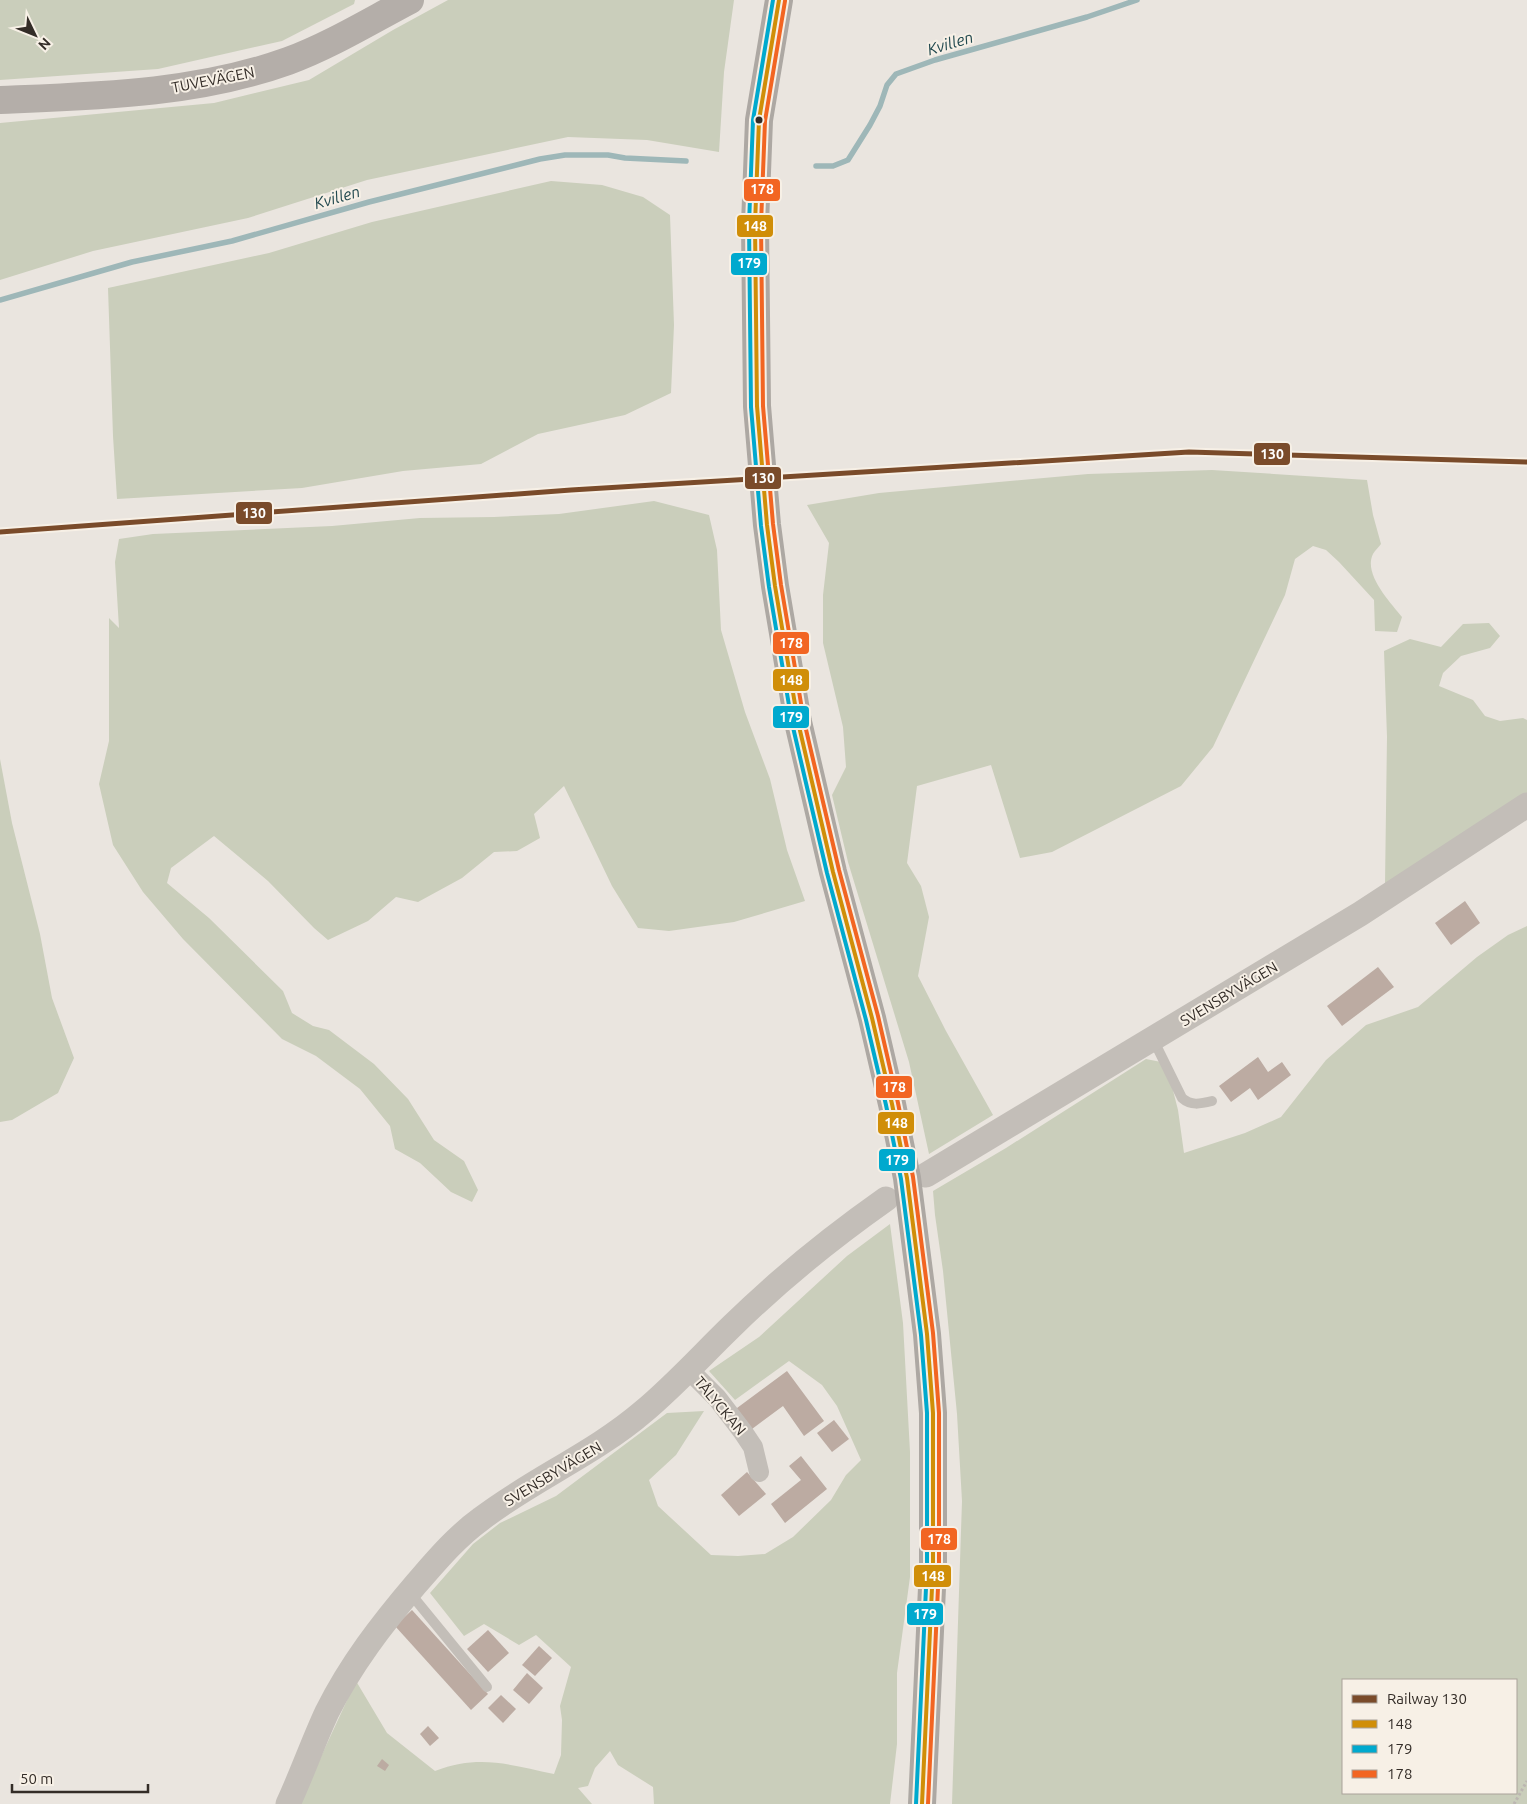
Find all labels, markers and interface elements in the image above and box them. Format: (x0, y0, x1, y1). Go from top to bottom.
north arrow (10, 10, 60, 60)
water label: Kvillen (925, 28, 975, 58)
text: N (35, 35, 54, 53)
street label: TUVEVÄGEN (170, 63, 256, 96)
unlabelled marker (754, 115, 764, 125)
line badge: 178 (743, 178, 781, 202)
text: 178 (750, 181, 774, 197)
water label: Kvillen (312, 182, 362, 212)
line badge: 148 (736, 214, 774, 238)
text: 148 (743, 218, 767, 234)
line badge: 179 (730, 252, 768, 276)
text: 179 (737, 255, 761, 271)
line badge: 130 (1253, 442, 1291, 466)
text: 130 (1260, 446, 1284, 462)
line badge: 130 (744, 466, 782, 490)
text: 130 (751, 470, 775, 486)
line badge: 130 (235, 501, 273, 525)
text: 130 (242, 505, 266, 521)
line badge: 178 (772, 631, 810, 655)
text: 178 (779, 635, 803, 651)
line badge: 148 (772, 668, 810, 692)
text: 148 (779, 672, 803, 688)
line badge: 179 (772, 705, 810, 729)
text: 179 (779, 709, 803, 725)
street label: SVENSBYVÄGEN (1177, 958, 1280, 1029)
line badge: 178 (875, 1075, 913, 1099)
text: 178 (882, 1079, 906, 1095)
line badge: 148 (877, 1111, 915, 1135)
text: 148 (884, 1115, 908, 1131)
line badge: 179 (878, 1148, 916, 1172)
text: 179 (885, 1152, 909, 1168)
street label: TÅLYCKAN (691, 1373, 750, 1438)
street label: SVENSBYVÄGEN (501, 1438, 604, 1509)
line badge: 178 (920, 1527, 958, 1551)
text: 178 (927, 1531, 951, 1547)
line badge: 148 (913, 1564, 952, 1588)
text: 148 (921, 1568, 945, 1584)
line badge: 179 (906, 1602, 944, 1626)
text: 179 (913, 1606, 937, 1622)
legend (1342, 1679, 1517, 1794)
text: Railway 130 (1387, 1690, 1467, 1707)
text: 148 (1387, 1715, 1412, 1732)
text: 179 (1387, 1740, 1412, 1757)
scale bar (12, 1762, 149, 1794)
text: 178 (1387, 1765, 1412, 1782)
text: 50 m (20, 1770, 53, 1787)

